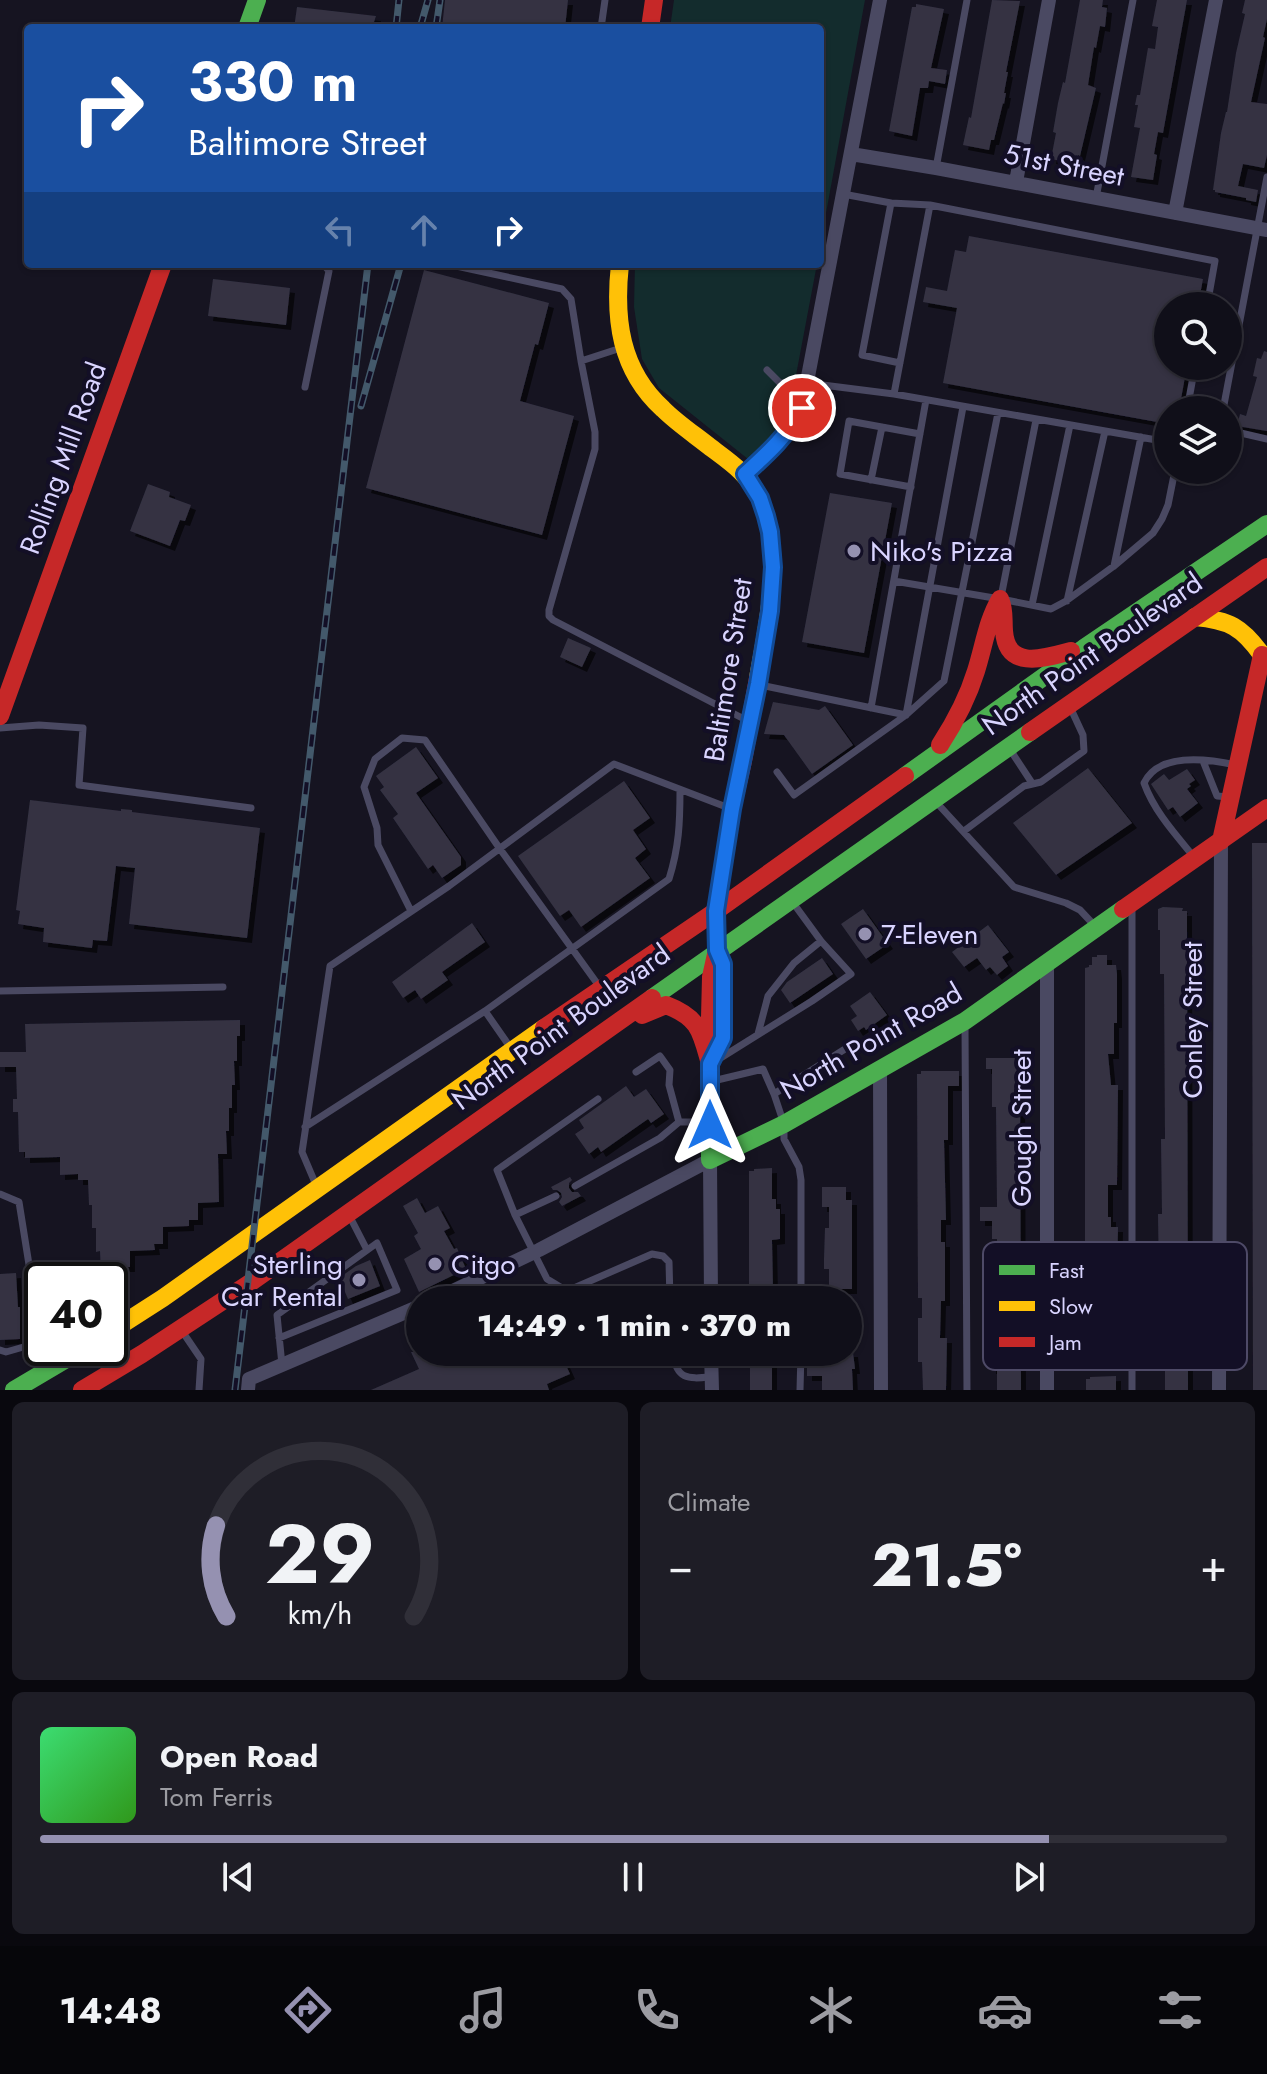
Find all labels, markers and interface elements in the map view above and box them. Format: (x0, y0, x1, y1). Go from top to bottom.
text: 330 m (188, 41, 357, 122)
icon: right (56, 56, 160, 160)
text: Baltimore Street (188, 116, 426, 168)
street label: 51st Street (1000, 133, 1128, 197)
icon: left (318, 208, 362, 252)
icon: ahead (402, 208, 446, 252)
icon: right (486, 208, 530, 252)
map controls (1154, 292, 1242, 484)
button: search (1154, 292, 1242, 380)
street label: Rolling Mill Road (9, 356, 117, 560)
pin (768, 374, 836, 442)
icon: arrive (780, 386, 824, 430)
button: layers (1154, 396, 1242, 484)
place label: Niko's Pizza (870, 531, 1013, 572)
marker: Niko's Pizza (845, 542, 863, 560)
street label: North Point Boulevard (973, 562, 1211, 746)
street label: Baltimore Street (693, 575, 763, 765)
place label: 7-Eleven (881, 914, 978, 955)
marker: 7-Eleven (856, 925, 874, 943)
street label: North Point Boulevard (443, 934, 679, 1120)
street label: Conley Street (1172, 941, 1213, 1099)
street label: North Point Road (773, 972, 969, 1110)
street label: Gough Street (1001, 1049, 1042, 1207)
position arrow (668, 1083, 752, 1167)
legend (983, 1242, 1247, 1370)
place label: Sterling Car Rental (221, 1244, 343, 1317)
place label: Citgo (451, 1244, 515, 1285)
text: Fast (1049, 1254, 1085, 1286)
marker: Citgo (426, 1255, 444, 1273)
speed limit sign: 40 (24, 1262, 128, 1366)
marker: Sterling Car Rental (350, 1271, 368, 1289)
text: Slow (1049, 1290, 1093, 1322)
text: 14:49 · 1 min · 370 m (477, 1304, 791, 1347)
text: Jam (1046, 1326, 1082, 1358)
text: Climate (668, 1483, 750, 1521)
text: 29 (265, 1494, 375, 1614)
text: 21.5° (871, 1522, 1022, 1609)
text: − (668, 1534, 693, 1598)
text: + (1200, 1534, 1227, 1598)
text: km/h (287, 1593, 352, 1635)
text: Open Road (160, 1735, 318, 1778)
text: Tom Ferris (160, 1778, 272, 1816)
icon: previous (216, 1855, 260, 1899)
icon: pause (611, 1855, 655, 1899)
icon: next (1007, 1855, 1051, 1899)
icon: directions (280, 1982, 336, 2038)
icon: music (455, 1982, 511, 2038)
icon: phone (629, 1982, 685, 2038)
icon: climate (803, 1982, 859, 2038)
icon: car (977, 1982, 1033, 2038)
icon: filters (1152, 1982, 1208, 2038)
text: 14:48 (59, 1984, 162, 2036)

